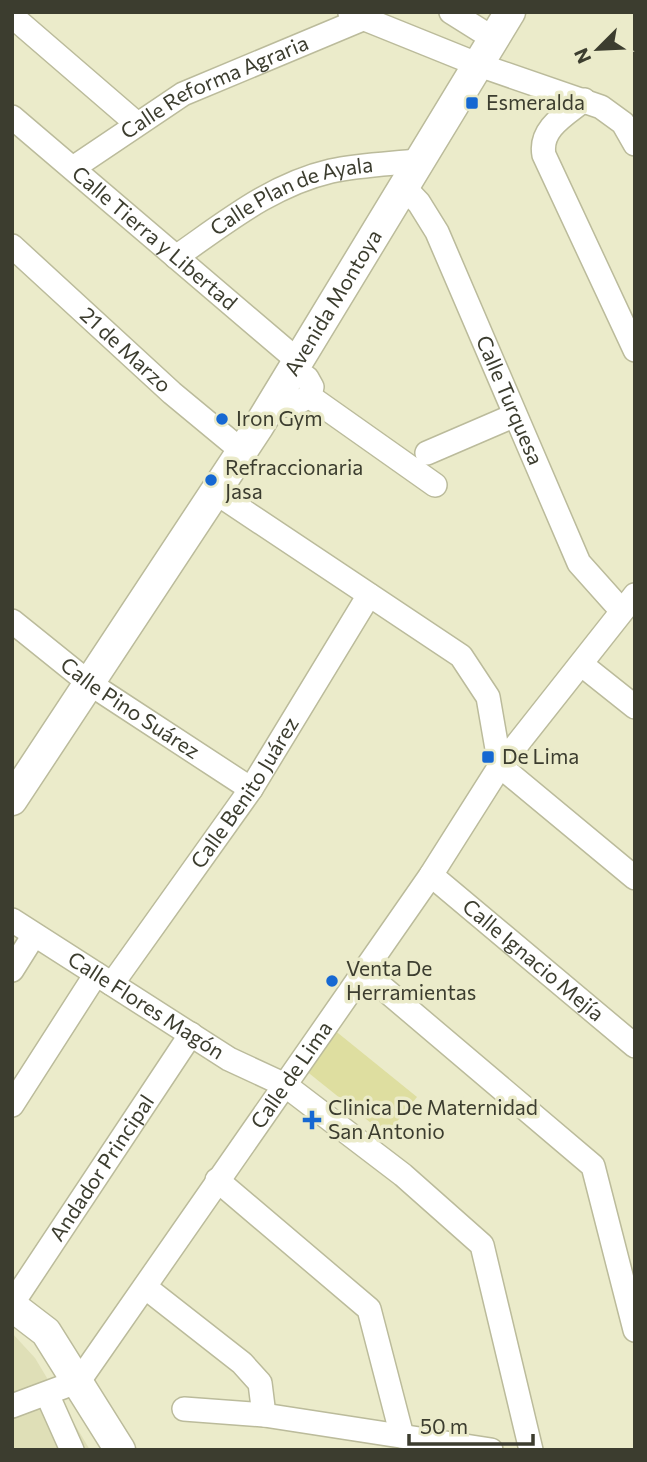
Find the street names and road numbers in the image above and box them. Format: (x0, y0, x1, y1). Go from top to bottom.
street label: Calle Reforma Agraria (115, 29, 312, 143)
street label: Calle Plan de Ayala (205, 151, 374, 240)
street label: Calle Tierra y Libertad (68, 160, 243, 314)
street label: Avenida Montoya (278, 224, 386, 380)
street label: 21 de Marzo (76, 301, 177, 397)
street label: Calle Turquesa (472, 331, 549, 468)
street label: Calle Pino Suárez (56, 651, 205, 763)
street label: Calle Benito Juárez (185, 712, 303, 873)
street label: Calle Ignacio Mejía (458, 893, 610, 1026)
street label: Calle Flores Magón (64, 945, 229, 1064)
street label: Calle de Lima (244, 1016, 336, 1133)
street label: Andador Principal (43, 1089, 158, 1245)

